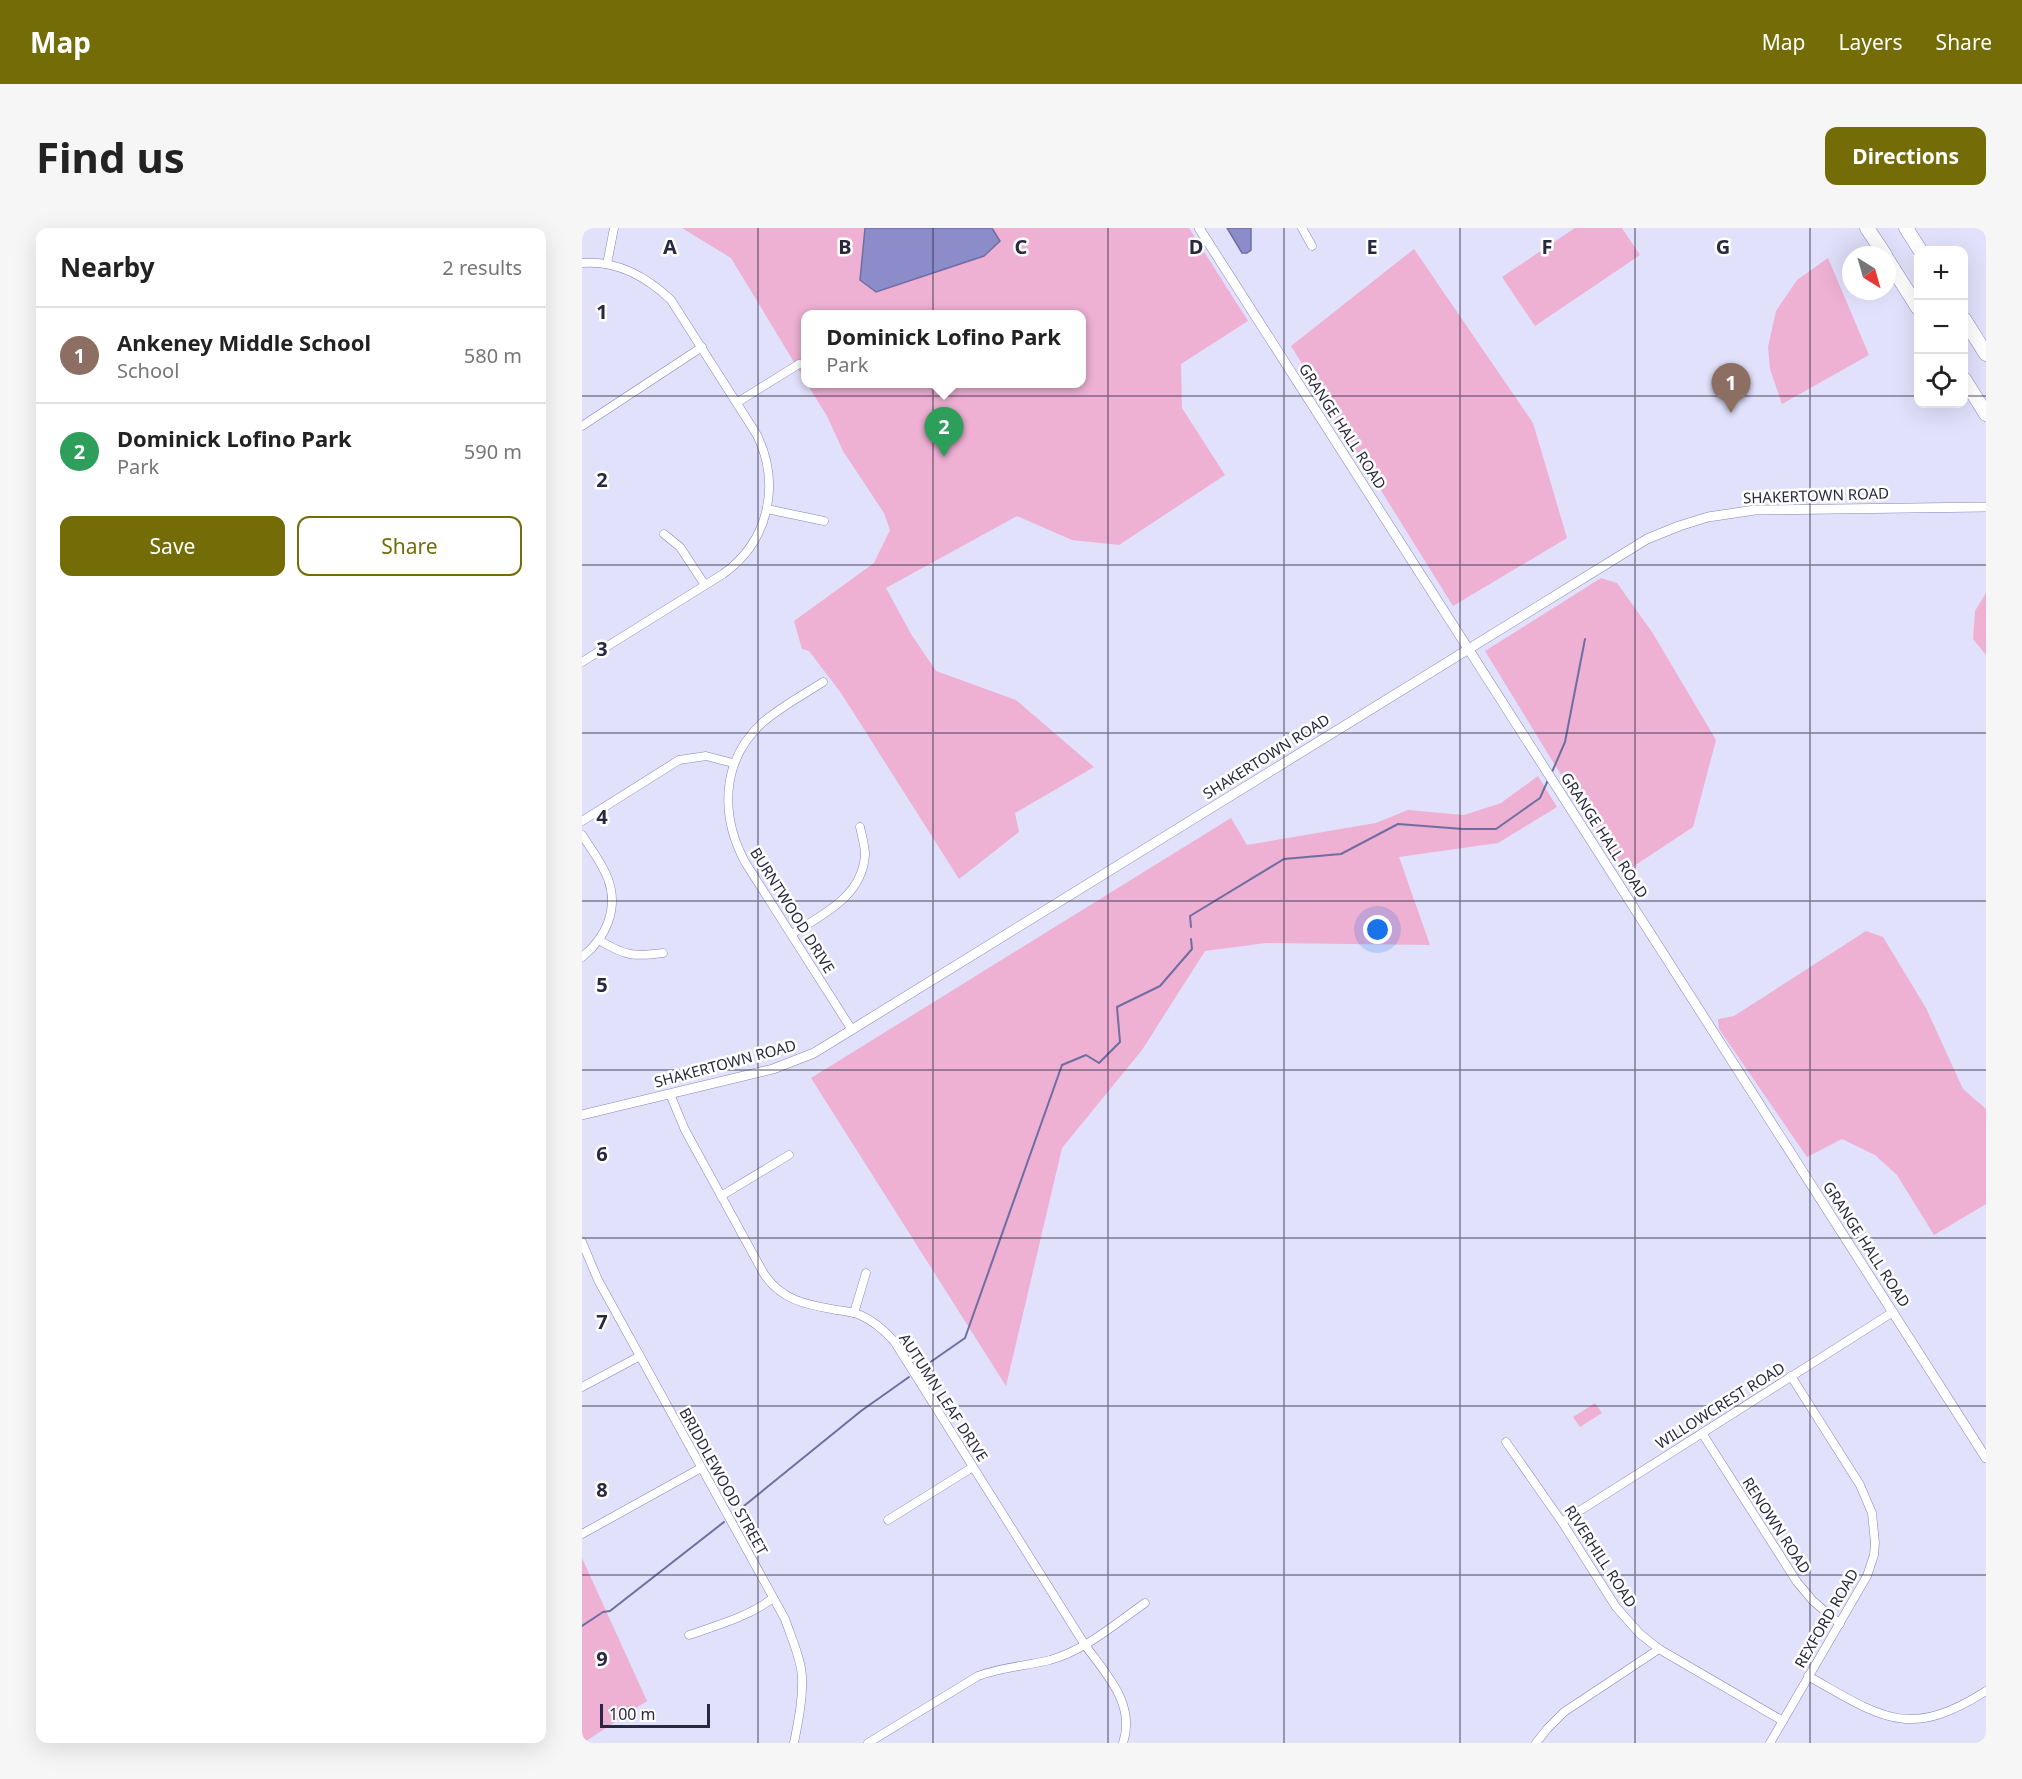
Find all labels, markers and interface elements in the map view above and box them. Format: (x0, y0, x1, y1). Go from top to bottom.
text: Map (30, 23, 91, 61)
text: Map (1762, 28, 1806, 56)
text: Layers (1839, 28, 1903, 56)
text: Share (1936, 28, 1992, 56)
button: Directions (1825, 127, 1986, 185)
text: Find us (36, 128, 185, 185)
text: A (663, 233, 677, 260)
text: B (838, 233, 852, 260)
text: C (1015, 233, 1028, 260)
text: D (1189, 233, 1203, 260)
text: E (1366, 233, 1378, 260)
text: F (1542, 233, 1552, 260)
text: G (1716, 233, 1730, 260)
north arrow (1842, 246, 1896, 300)
map controls (1914, 246, 1968, 408)
button: + (1914, 246, 1968, 300)
text: Nearby (60, 249, 155, 285)
text: 2 results (442, 254, 522, 281)
text: 1 (596, 298, 608, 325)
button: − (1914, 300, 1968, 354)
popup (801, 310, 1086, 388)
text: Dominick Lofino Park (826, 321, 1061, 351)
text: Ankeney Middle School (117, 327, 371, 357)
text: 1 (74, 342, 85, 369)
text: 580 m (464, 342, 522, 369)
text: Park (826, 351, 868, 378)
button: locate (1914, 354, 1968, 408)
text: School (117, 357, 179, 384)
street label: GRANGE HALL ROAD (1295, 359, 1391, 493)
pin: 1 (1712, 364, 1750, 413)
pin: 2 (924, 408, 964, 457)
text: Dominick Lofino Park (117, 423, 352, 453)
text: 2 (74, 438, 85, 465)
text: 590 m (464, 438, 522, 465)
text: Park (117, 453, 159, 480)
text: 2 (596, 466, 608, 493)
street label: SHAKERTOWN ROAD (1743, 482, 1889, 508)
button: Save (60, 516, 285, 576)
button: Share (297, 516, 522, 576)
text: 3 (596, 635, 608, 662)
street label: SHAKERTOWN ROAD (1199, 709, 1333, 803)
street label: GRANGE HALL ROAD (1557, 768, 1653, 902)
text: 4 (596, 803, 608, 830)
street label: BURNTWOOD DRIVE (746, 843, 840, 977)
your location (1363, 915, 1392, 944)
text: 5 (596, 971, 608, 998)
street label: SHAKERTOWN ROAD (652, 1034, 798, 1092)
text: 6 (596, 1140, 608, 1167)
street label: GRANGE HALL ROAD (1819, 1177, 1915, 1311)
text: 7 (596, 1308, 608, 1335)
street label: AUTUMN LEAF DRIVE (895, 1329, 993, 1465)
street label: WILLOWCREST ROAD (1652, 1357, 1788, 1453)
street label: BRIDDLEWOOD STREET (675, 1404, 773, 1559)
street label: RENOWN ROAD (1738, 1473, 1816, 1577)
text: 8 (596, 1476, 608, 1503)
street label: RIVERHILL ROAD (1560, 1501, 1642, 1611)
street label: REXFORD ROAD (1789, 1565, 1863, 1671)
text: 9 (596, 1645, 608, 1672)
scale bar (600, 1701, 710, 1728)
text: 100 m (609, 1703, 656, 1725)

